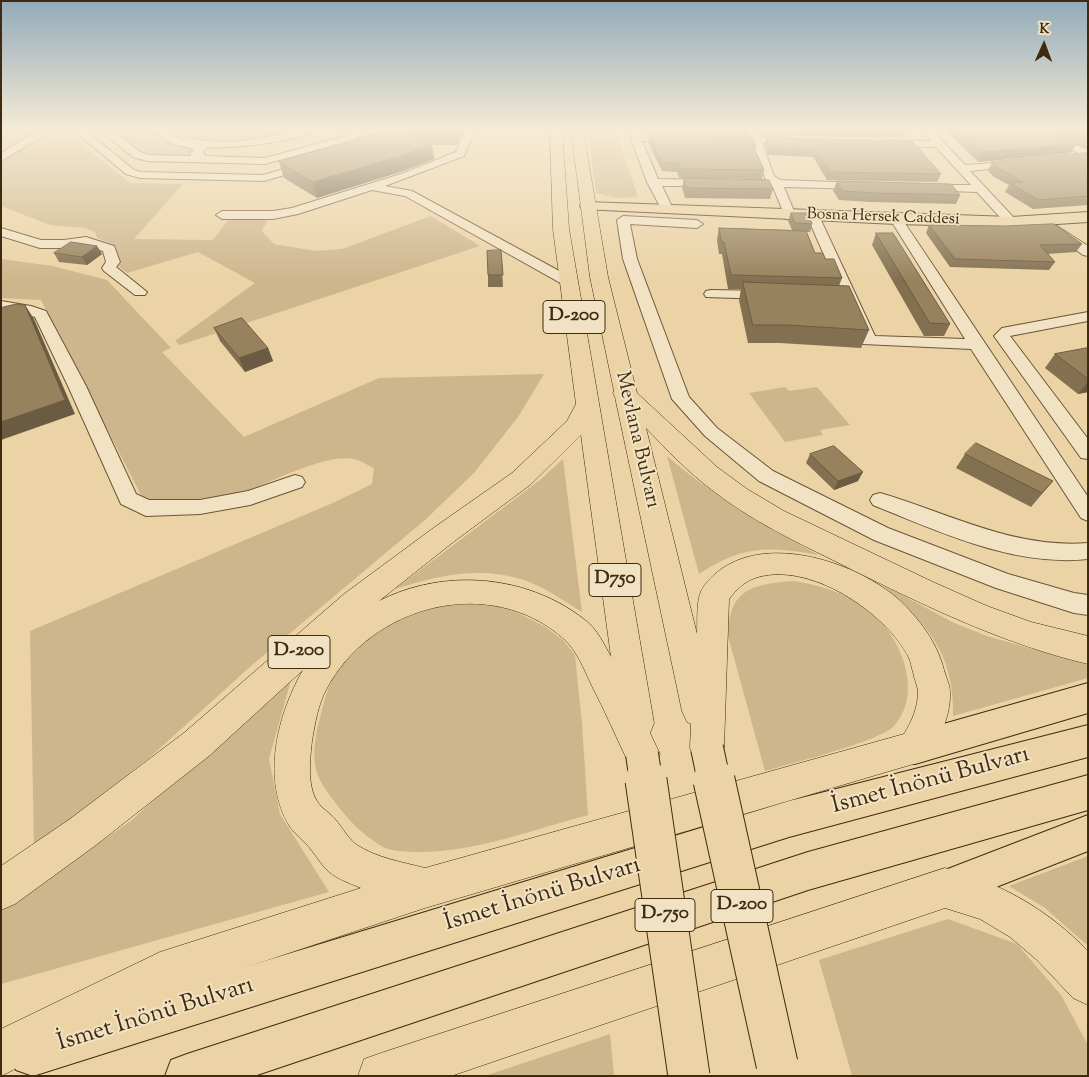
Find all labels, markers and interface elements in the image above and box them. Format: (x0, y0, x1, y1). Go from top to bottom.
north arrow (1019, 20, 1069, 70)
text: K (1039, 20, 1050, 40)
street label: Bosna Hersek Caddesi (806, 206, 960, 230)
road number: D-200 (543, 300, 605, 334)
street label: Mevlana Bulvarı (609, 369, 663, 511)
road number: D750 (589, 564, 641, 596)
road number: D-200 (268, 636, 330, 669)
street label: İsmet İnönü Bulvarı (829, 742, 1033, 822)
street label: İsmet İnönü Bulvarı (441, 852, 645, 940)
road number: D-200 (711, 889, 773, 922)
road number: D-750 (635, 898, 695, 932)
street label: İsmet İnönü Bulvarı (54, 972, 258, 1060)

